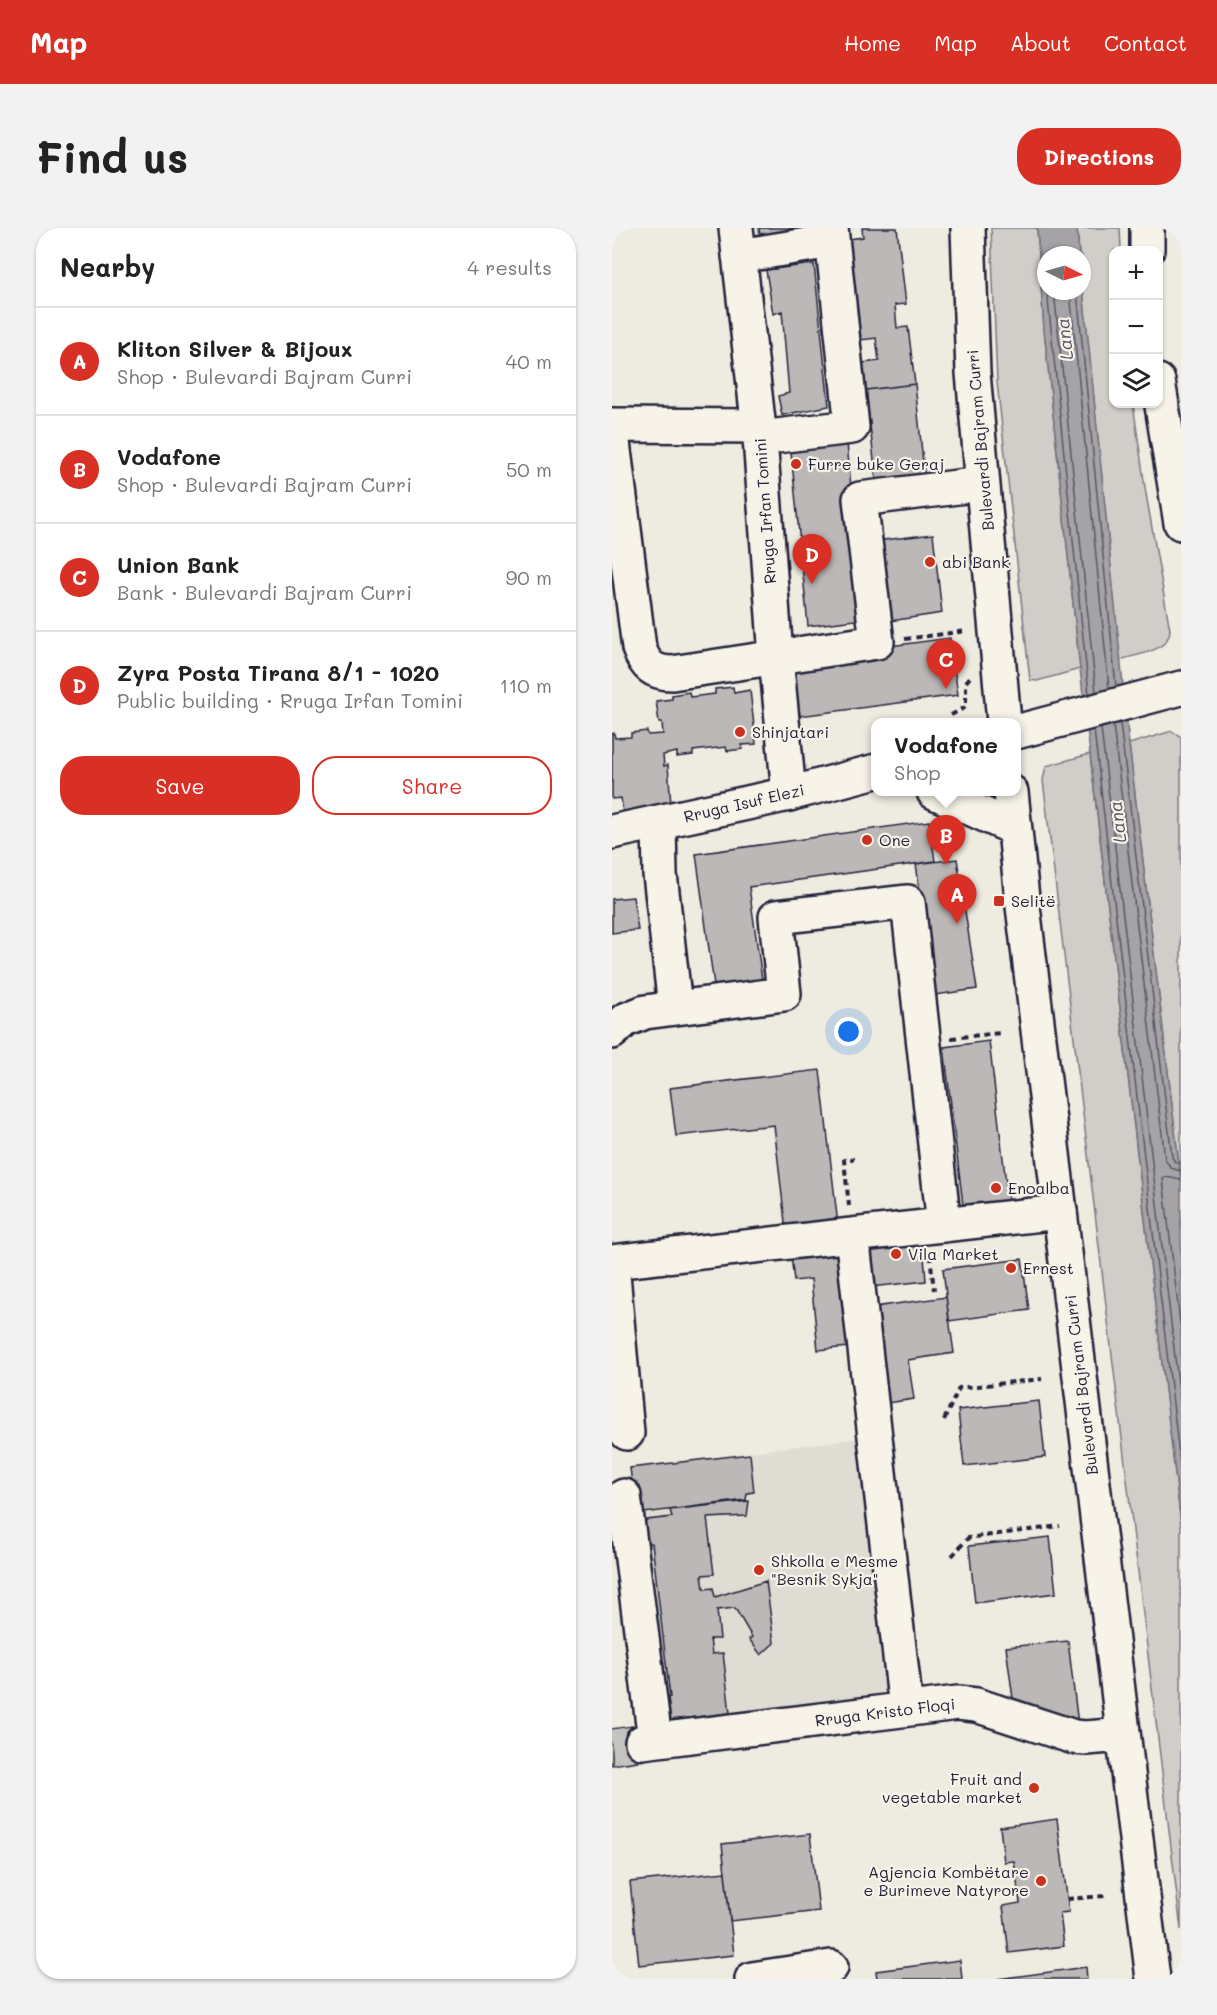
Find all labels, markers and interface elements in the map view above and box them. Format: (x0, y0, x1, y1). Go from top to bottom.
text: Map (30, 24, 87, 60)
text: Home (844, 29, 901, 56)
text: Map (934, 29, 977, 56)
text: About (1010, 29, 1071, 56)
text: Contact (1104, 29, 1187, 56)
button: Directions (1017, 128, 1181, 185)
text: Find us (36, 129, 188, 184)
north arrow (1037, 246, 1091, 300)
map controls (1109, 246, 1163, 408)
button: + (1109, 246, 1163, 300)
text: Nearby (60, 250, 155, 284)
text: 4 results (467, 254, 552, 280)
button: − (1109, 300, 1163, 354)
water label: Lana (1050, 317, 1078, 361)
text: Kliton Silver & Bijoux (117, 334, 353, 363)
text: A (73, 348, 86, 374)
text: 40 m (506, 348, 552, 374)
street label: Bulevardi Bajram Curri (961, 349, 998, 531)
button: layers (1109, 354, 1163, 408)
text: Shop · Bulevardi Bajram Curri (117, 363, 412, 389)
street label: Rruga Irfan Tomini (749, 437, 780, 585)
text: Vodafone (117, 442, 221, 471)
place label: Furre buke Geraj (808, 453, 944, 474)
text: B (73, 456, 86, 482)
text: 50 m (506, 456, 552, 482)
marker: Furre buke Geraj (789, 457, 803, 471)
text: Shop · Bulevardi Bajram Curri (117, 471, 412, 497)
pin: D (792, 534, 832, 584)
text: Union Bank (117, 550, 239, 579)
place label: abi Bank (942, 551, 1009, 572)
marker: abi Bank (923, 555, 937, 569)
text: C (72, 564, 87, 590)
text: 90 m (506, 564, 552, 590)
text: Bank · Bulevardi Bajram Curri (117, 579, 412, 605)
pin: C (926, 640, 966, 689)
text: Zyra Posta Tirana 8/1 - 1020 (117, 658, 439, 687)
text: D (72, 672, 87, 698)
text: 110 m (499, 672, 552, 698)
text: Public building · Rruga Irfan Tomini (117, 687, 463, 713)
popup (871, 718, 1021, 796)
place label: Shinjatari (752, 721, 829, 742)
marker: Shinjatari (733, 725, 747, 739)
text: Vodafone (894, 730, 998, 759)
button: Save (60, 756, 300, 815)
button: Share (312, 756, 552, 815)
text: Shop (894, 759, 941, 785)
street label: Rruga Isuf Elezi (682, 778, 806, 827)
water label: Lana (1103, 800, 1131, 844)
pin: B (926, 816, 966, 865)
place label: One (879, 829, 910, 850)
marker: One (860, 833, 874, 847)
pin: A (938, 874, 976, 924)
place label: Selitë (1011, 890, 1056, 911)
marker: Selitë (992, 894, 1006, 908)
your location (834, 1017, 863, 1046)
place label: Enoalba (1008, 1177, 1070, 1198)
marker: Enoalba (989, 1181, 1003, 1195)
place label: Vila Market (908, 1243, 998, 1264)
marker: Vila Market (889, 1247, 903, 1261)
place label: Ernest (1023, 1257, 1074, 1278)
marker: Ernest (1004, 1261, 1018, 1275)
street label: Bulevardi Bajram Curri (1059, 1294, 1102, 1476)
place label: Shkolla e Mesme "Besnik Sykja" (771, 1550, 898, 1589)
marker: Shkolla e Mesme "Besnik Sykja" (752, 1563, 766, 1577)
street label: Rruga Kristo Floqi (814, 1692, 956, 1731)
place label: Fruit and vegetable market (882, 1768, 1022, 1807)
marker: Fruit and vegetable market (1027, 1781, 1041, 1795)
place label: Agjencia Kombëtare e Burimeve Natyrore (864, 1861, 1029, 1900)
marker: Agjencia Kombëtare e Burimeve Natyrore (1034, 1874, 1048, 1888)

